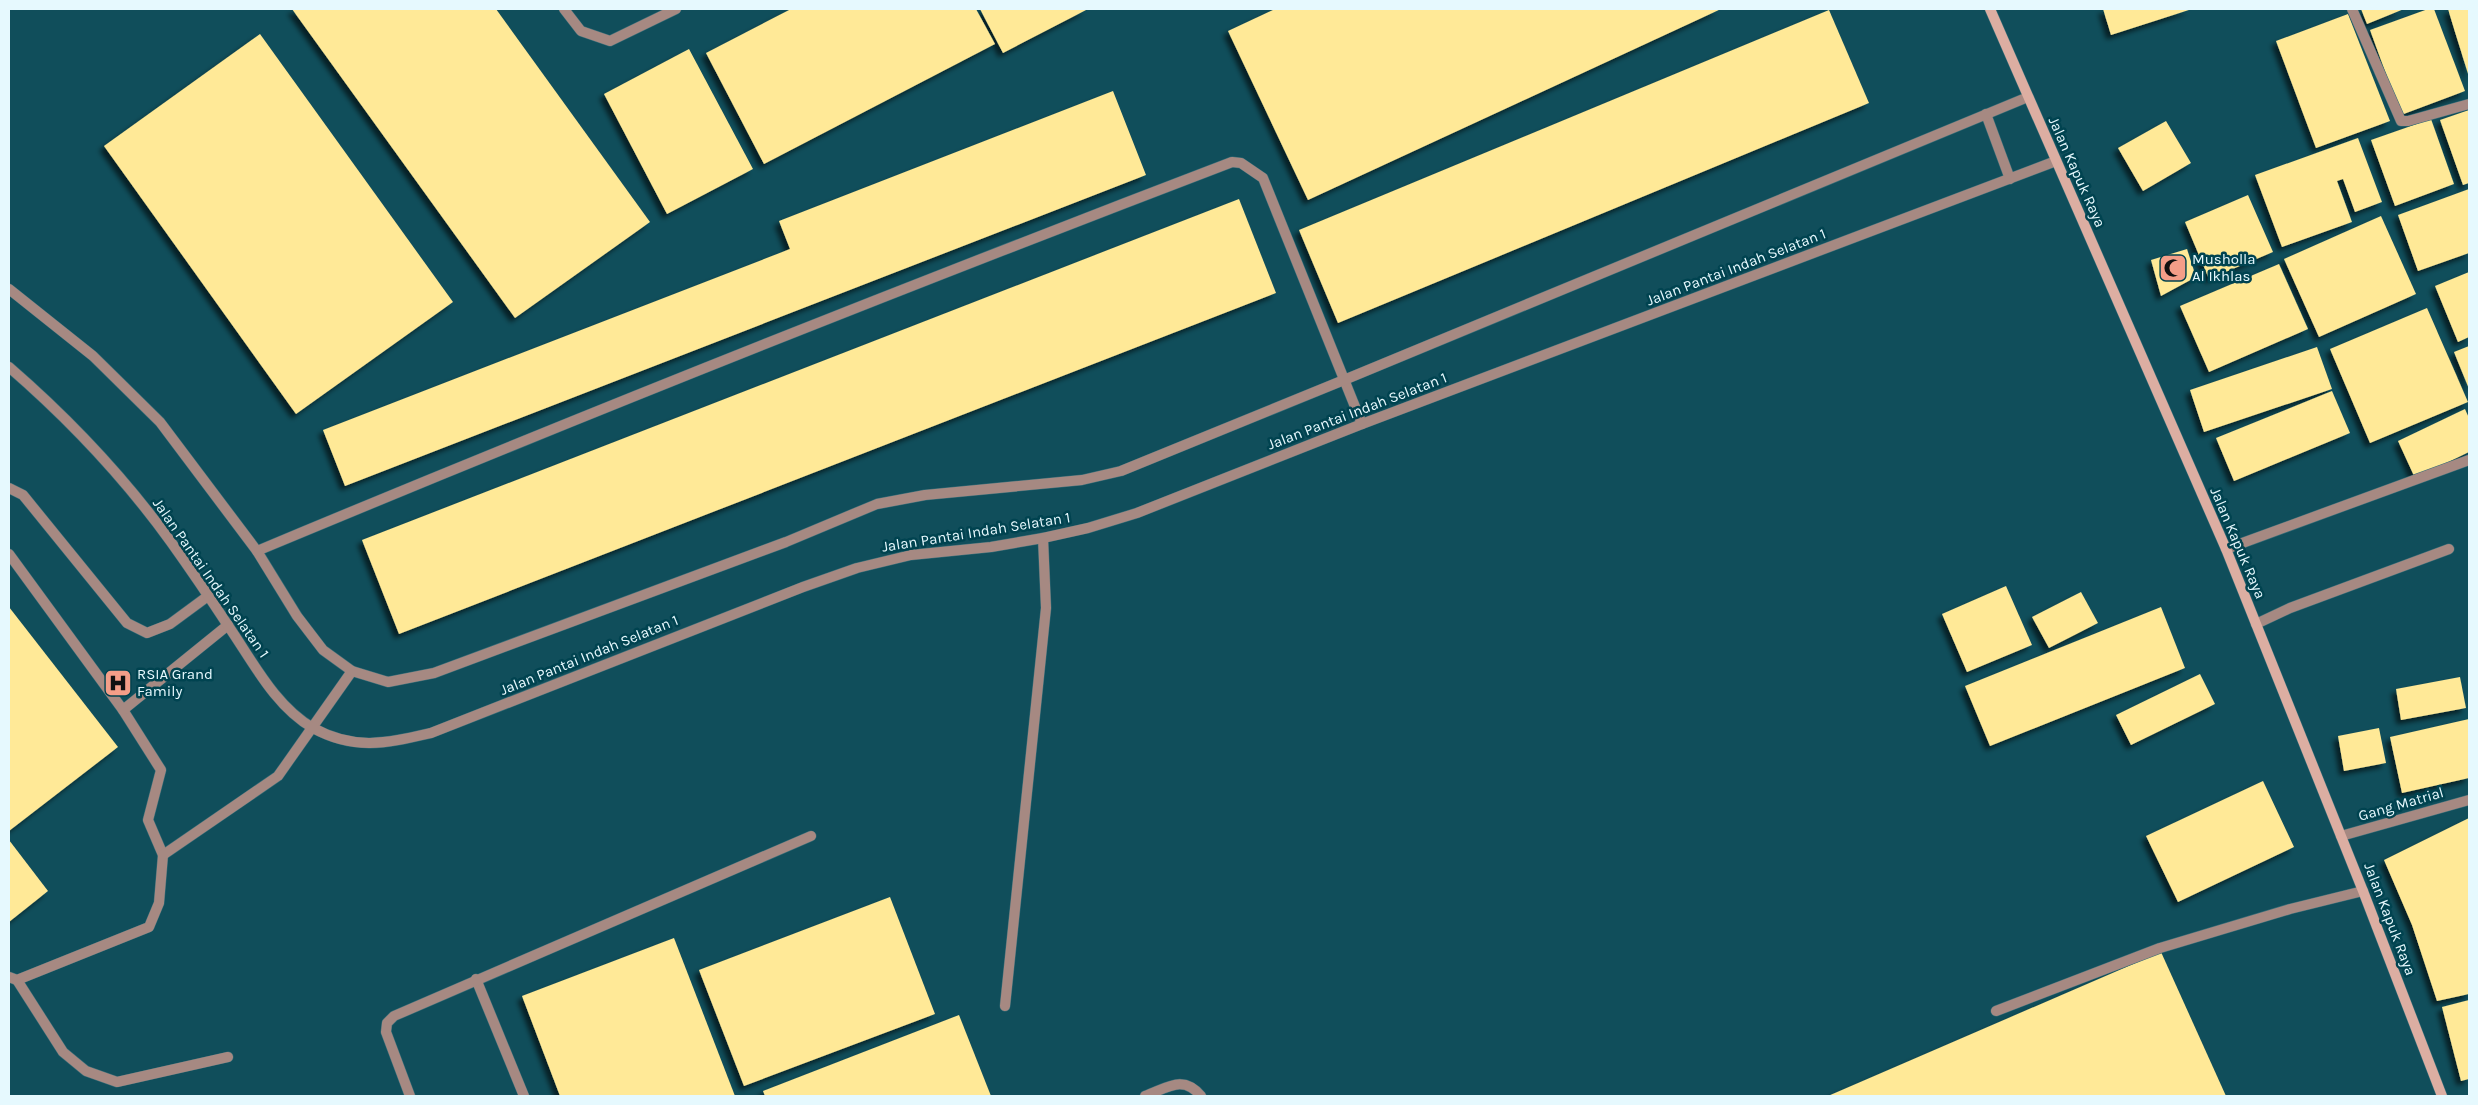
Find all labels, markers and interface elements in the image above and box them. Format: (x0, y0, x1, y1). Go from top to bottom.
street label: Jalan Kapuk Raya (2045, 114, 2109, 230)
street label: Jalan Pantai Indah Selatan 1 (1644, 224, 1828, 310)
place label: Musholla Al Ikhlas (2192, 250, 2256, 285)
mosque icon: Musholla Al Ikhlas (2158, 253, 2188, 283)
street label: Jalan Pantai Indah Selatan 1 (1265, 368, 1449, 454)
street label: Jalan Kapuk Raya (2206, 485, 2270, 601)
street label: Jalan Pantai Indah Selatan 1 (149, 495, 273, 661)
street label: Jalan Pantai Indah Selatan 1 (880, 508, 1072, 556)
street label: Jalan Pantai Indah Selatan 1 (497, 611, 681, 699)
place label: RSIA Grand Family (137, 665, 213, 700)
hospital icon: RSIA Grand Family (103, 668, 133, 698)
street label: Gang Matrial (2356, 783, 2446, 825)
street label: Jalan Kapuk Raya (2360, 860, 2420, 978)

